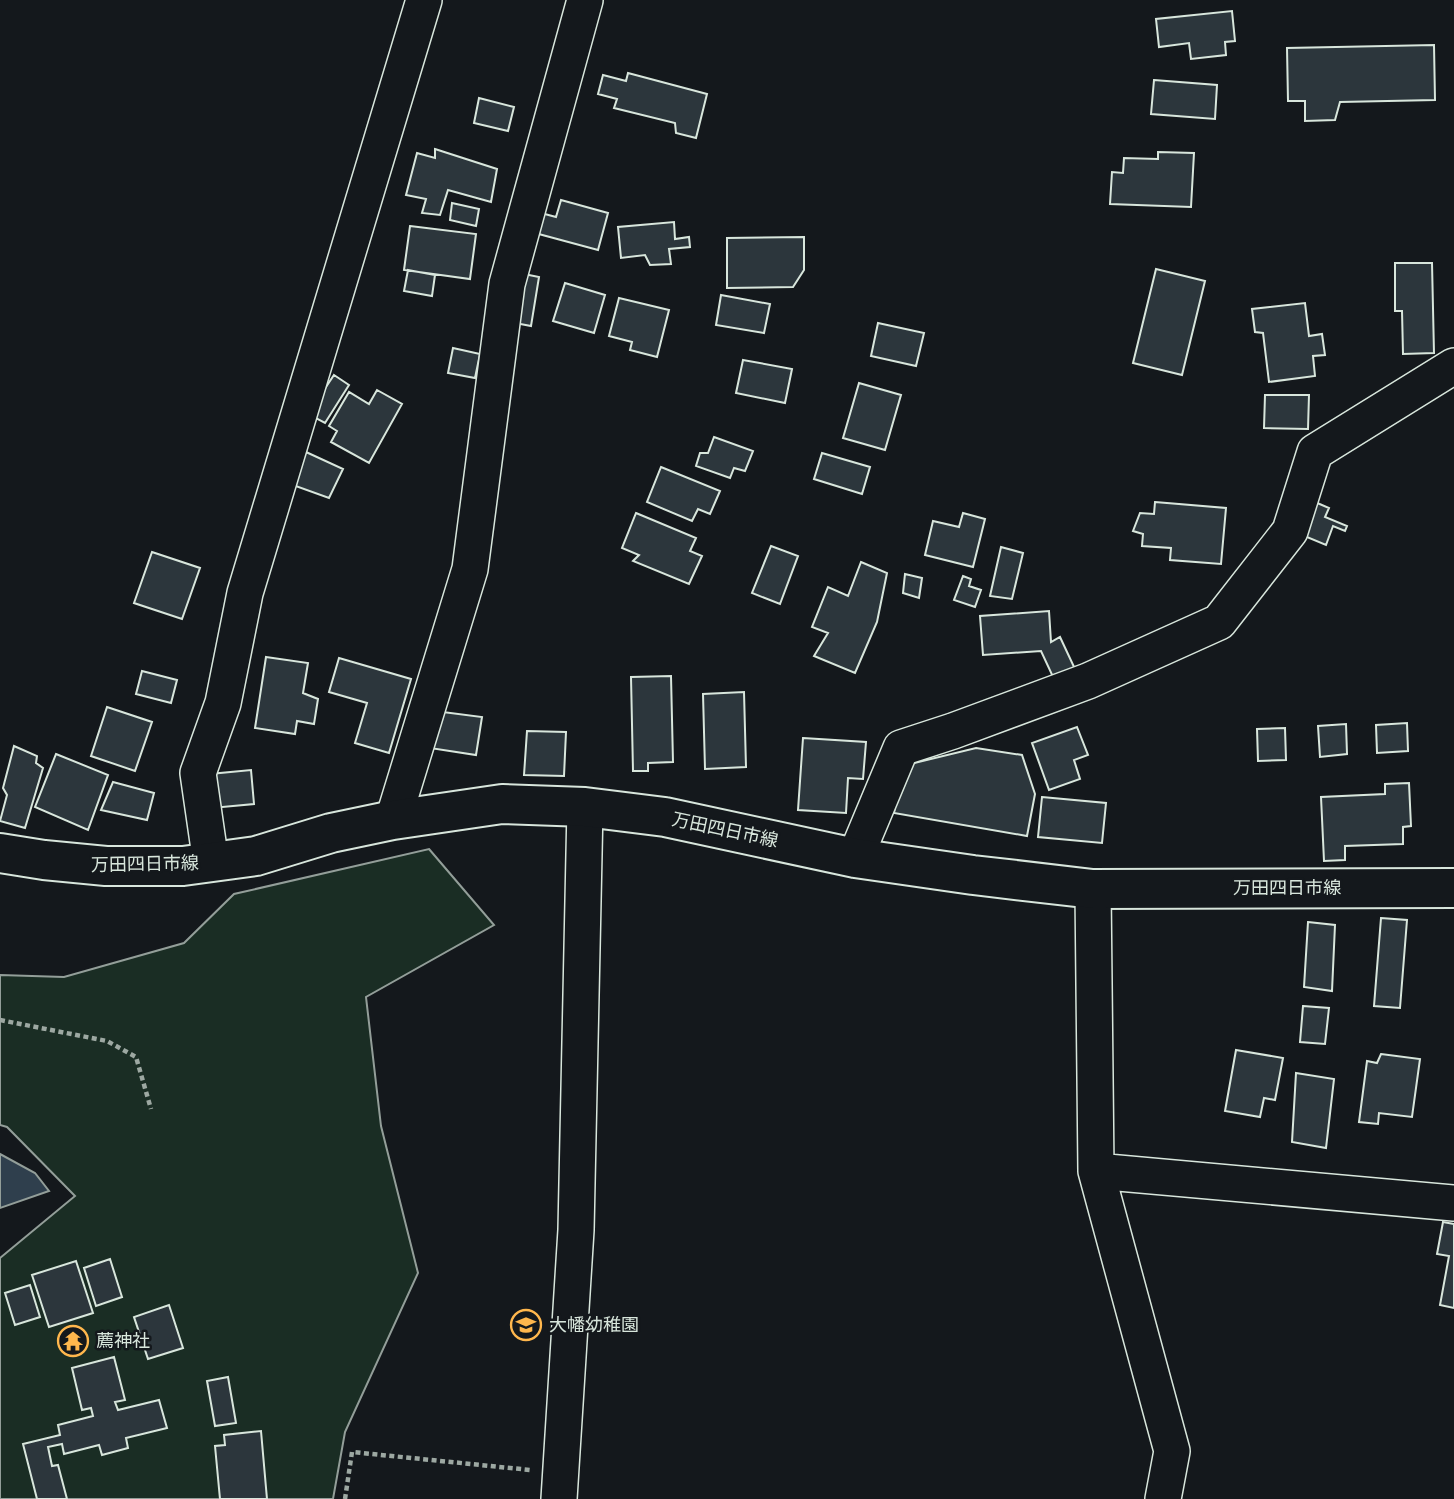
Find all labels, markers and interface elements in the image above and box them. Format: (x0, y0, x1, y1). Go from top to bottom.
street label: 万田四日市線 (669, 807, 780, 854)
street label: 万田四日市線 (91, 851, 199, 878)
street label: 万田四日市線 (1233, 876, 1341, 901)
school or university icon: 大幡幼稚園 (509, 1308, 543, 1342)
place label: 大幡幼稚園 (549, 1313, 639, 1338)
temple icon: 薦神社 (56, 1324, 90, 1358)
place label: 薦神社 (96, 1329, 150, 1354)

